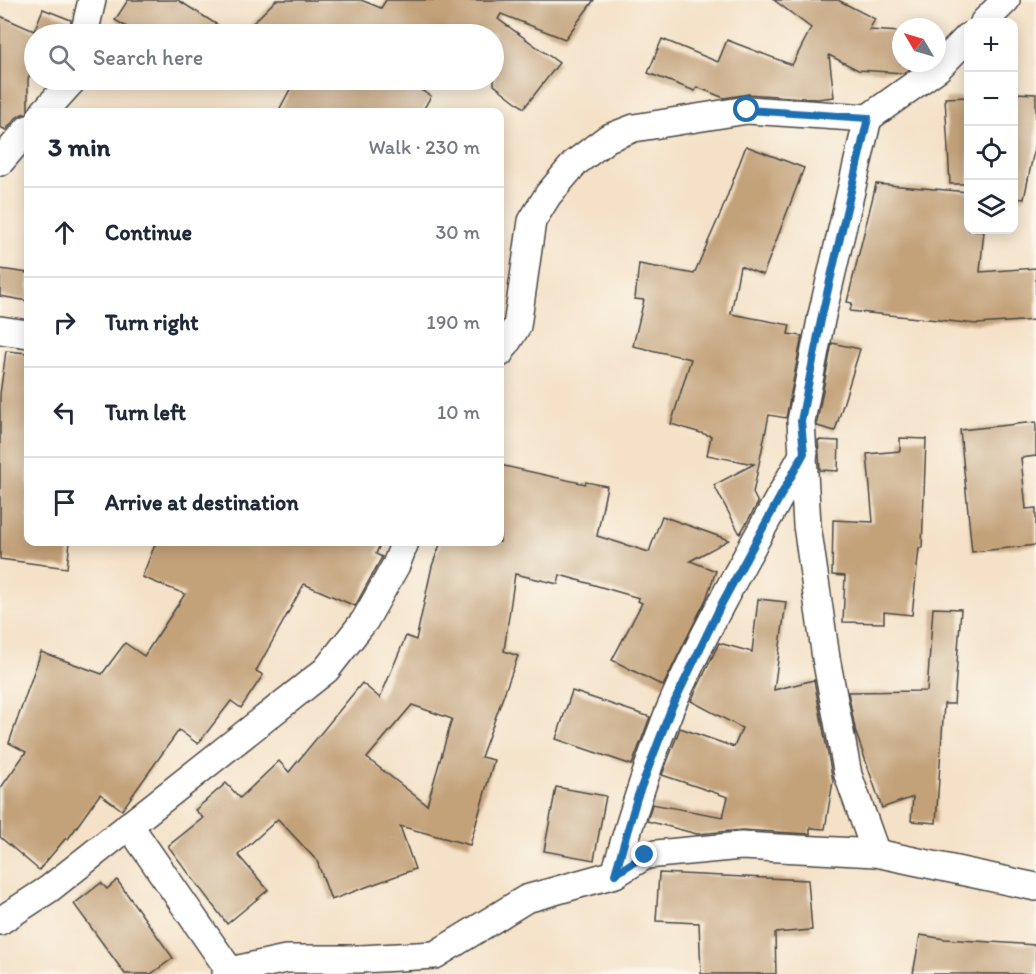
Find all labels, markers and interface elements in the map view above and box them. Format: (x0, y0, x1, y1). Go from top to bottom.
north arrow (892, 18, 946, 72)
map controls (964, 18, 1018, 234)
button: + (964, 18, 1018, 72)
search box (24, 24, 504, 90)
icon: search (45, 41, 78, 74)
text: Search here (93, 44, 203, 71)
button: − (964, 72, 1018, 126)
route start (733, 96, 759, 122)
button: locate (964, 126, 1018, 180)
text: 3 min (48, 131, 110, 163)
text: Walk · 230 m (368, 135, 480, 159)
button: layers (964, 180, 1018, 234)
icon: ahead (48, 216, 81, 249)
text: Continue (105, 219, 192, 246)
text: 30 m (435, 220, 480, 244)
icon: right (48, 306, 81, 339)
text: Turn right (105, 309, 199, 336)
text: 190 m (427, 310, 480, 334)
icon: left (48, 396, 81, 429)
text: Turn left (105, 399, 186, 426)
text: 10 m (437, 400, 480, 424)
icon: arrive (48, 486, 81, 519)
text: Arrive at destination (105, 489, 299, 516)
route end (631, 841, 657, 867)

